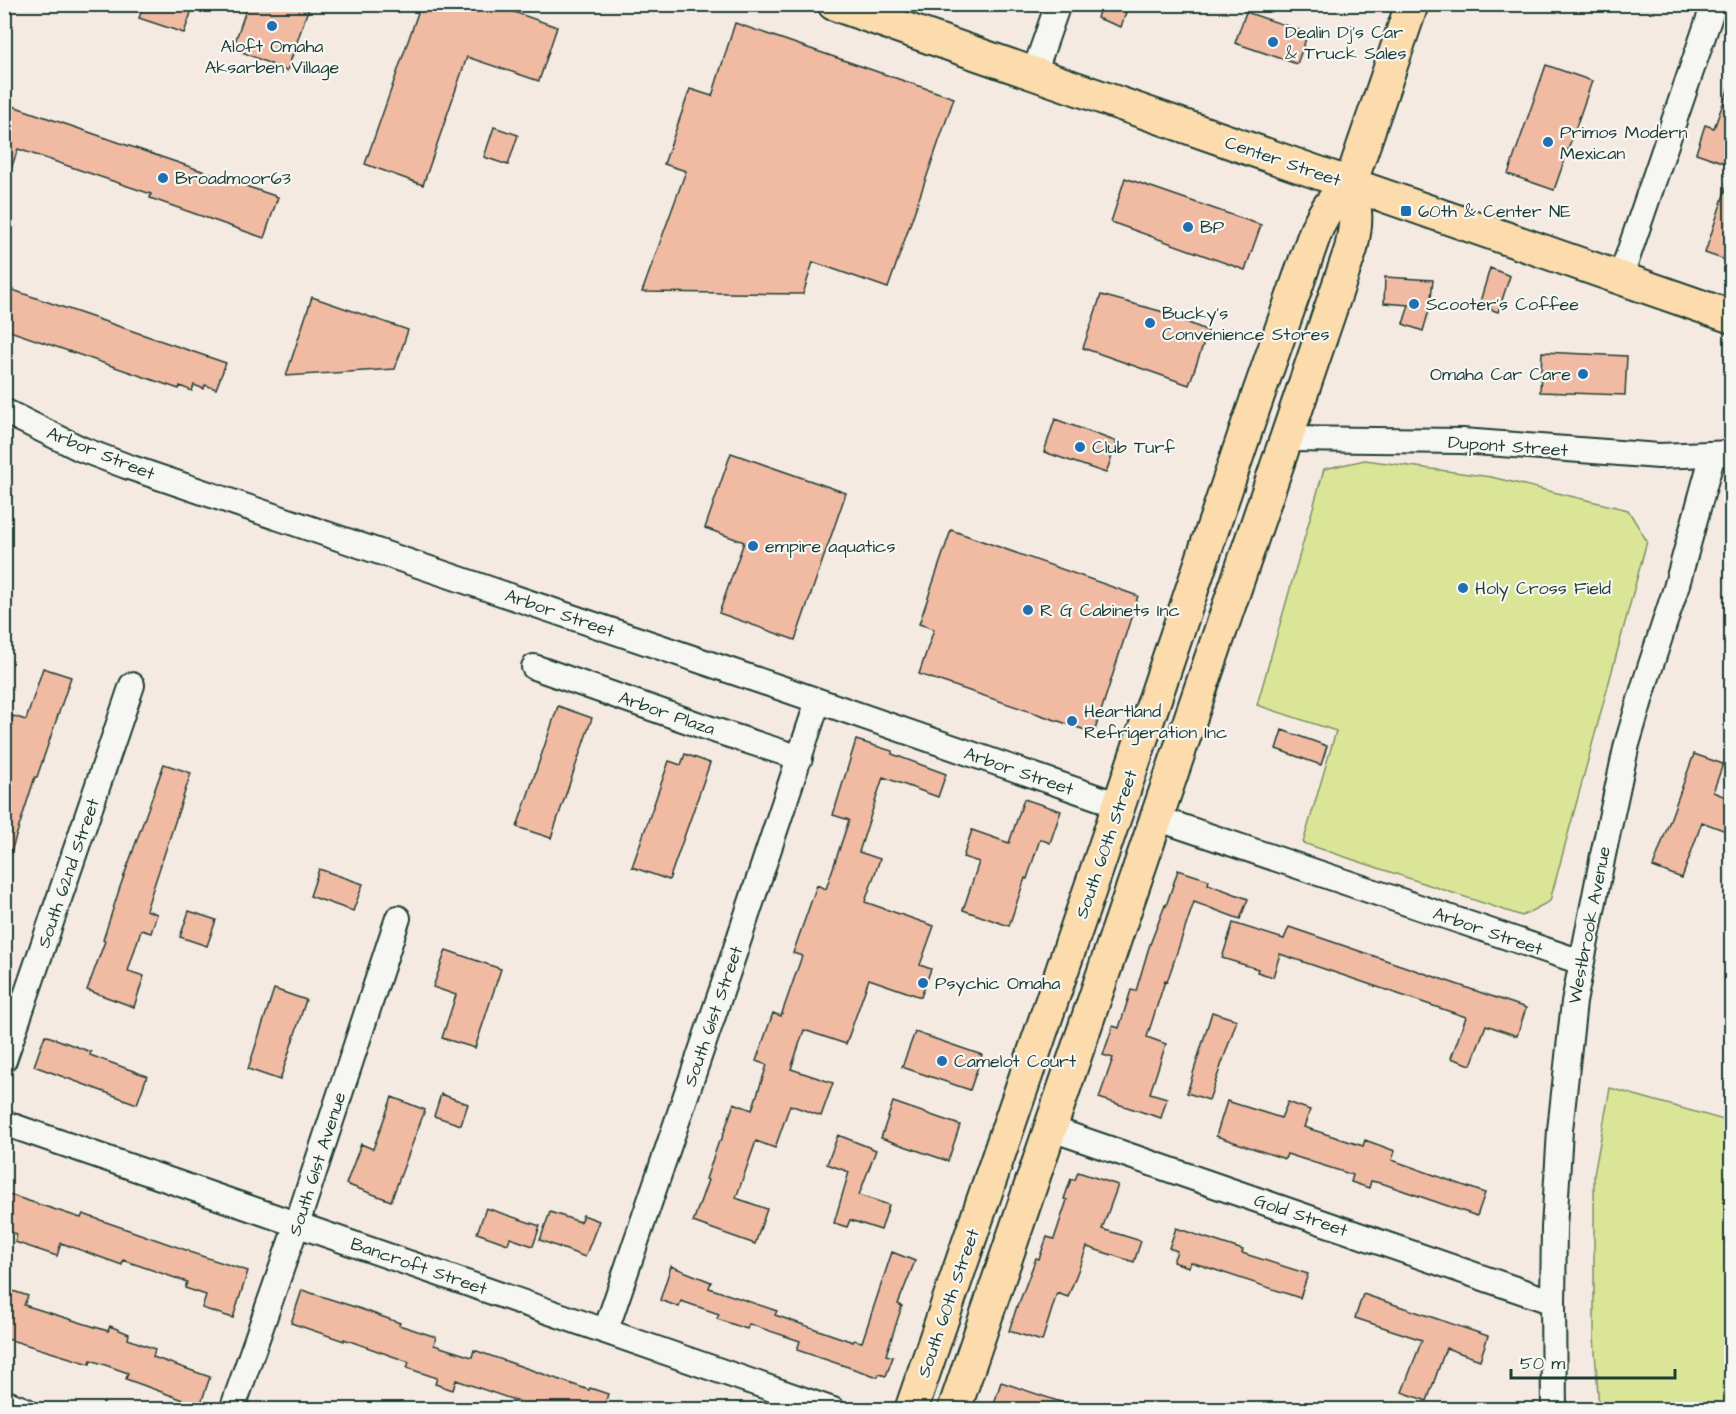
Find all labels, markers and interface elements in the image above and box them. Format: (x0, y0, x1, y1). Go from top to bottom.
marker: Aloft Omaha Aksarben Village (265, 19, 279, 33)
place label: Dealin Dj's Car & Truck Sales (1285, 20, 1407, 66)
place label: Aloft Omaha Aksarben Village (205, 34, 340, 81)
marker: Dealin Dj's Car & Truck Sales (1266, 35, 1280, 49)
place label: Primos Modern Mexican (1560, 120, 1687, 166)
street label: Center Street (1221, 130, 1345, 193)
marker: Primos Modern Mexican (1541, 135, 1555, 149)
place label: Broadmoor63 (175, 166, 291, 191)
marker: Broadmoor63 (156, 171, 170, 185)
place label: 60th & Center NE (1418, 199, 1571, 224)
marker: 60th & Center NE (1399, 204, 1413, 218)
place label: BP (1200, 215, 1225, 240)
marker: BP (1181, 220, 1195, 234)
place label: Scooter's Coffee (1426, 292, 1579, 317)
marker: Scooter's Coffee (1407, 297, 1421, 311)
place label: Bucky's Convenience Stores (1162, 301, 1329, 347)
marker: Bucky's Convenience Stores (1143, 316, 1157, 330)
place label: Omaha Car Care (1430, 362, 1571, 387)
marker: Omaha Car Care (1576, 367, 1590, 381)
street label: Arbor Street (43, 420, 159, 487)
street label: Dupont Street (1447, 430, 1569, 463)
place label: Club Turf (1092, 435, 1175, 460)
marker: Club Turf (1073, 440, 1087, 454)
place label: empire aquatics (765, 534, 896, 559)
marker: empire aquatics (746, 539, 760, 553)
place label: Holy Cross Field (1475, 576, 1611, 602)
marker: Holy Cross Field (1456, 581, 1470, 595)
street label: Arbor Street (502, 583, 619, 644)
place label: R G Cabinets Inc (1040, 598, 1180, 623)
marker: R G Cabinets Inc (1021, 603, 1035, 617)
street label: Arbor Plaza (615, 685, 718, 742)
place label: Heartland Refrigeration Inc (1084, 699, 1227, 746)
marker: Heartland Refrigeration Inc (1065, 714, 1079, 728)
street label: Arbor Street (961, 741, 1078, 802)
street label: South 60th Street (1069, 766, 1144, 922)
street label: South 62nd Street (31, 794, 106, 951)
street label: Westbrook Avenue (1562, 844, 1617, 1006)
street label: Arbor Street (1430, 901, 1547, 962)
street label: South 61st Street (678, 942, 749, 1090)
place label: Psychic Omaha (935, 971, 1060, 997)
marker: Psychic Omaha (916, 976, 930, 990)
place label: Camelot Court (954, 1049, 1077, 1074)
marker: Camelot Court (935, 1054, 949, 1068)
street label: South 61st Avenue (282, 1089, 353, 1239)
street label: Gold Street (1251, 1188, 1352, 1243)
street label: South 60th Street (911, 1225, 986, 1381)
street label: Bancroft Street (347, 1231, 491, 1302)
scale bar (1511, 1342, 1674, 1380)
text: 50 m (1520, 1351, 1565, 1376)

